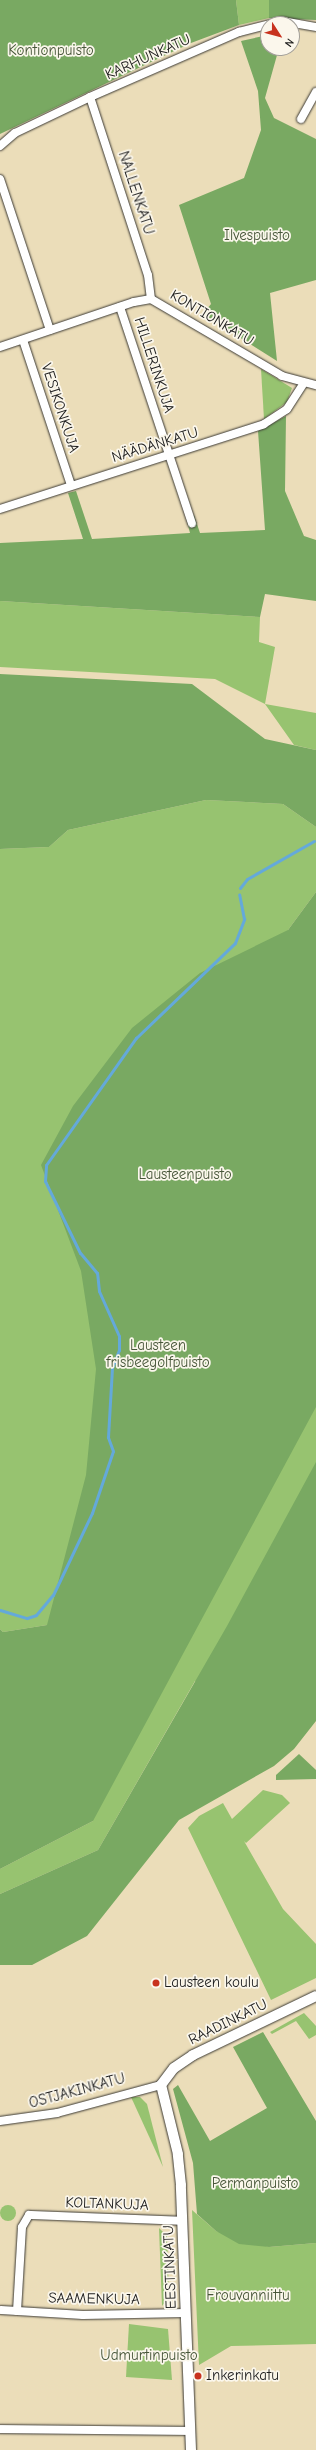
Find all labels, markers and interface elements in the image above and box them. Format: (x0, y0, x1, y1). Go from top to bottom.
north arrow (260, 16, 300, 56)
street label: KARHUNKATU (103, 30, 193, 84)
text: N (282, 36, 297, 49)
park label: Kontionpuisto (8, 42, 94, 60)
street label: NALLENKATU (114, 149, 158, 237)
park label: Ilvespuisto (224, 227, 290, 245)
street label: KONTIONKATU (167, 286, 257, 350)
street label: HILLERINKUJA (130, 315, 178, 415)
street label: VESIKONKUJA (37, 361, 83, 455)
street label: NÄÄDÄNKATU (110, 423, 200, 467)
park label: Lausteenpuisto (138, 1166, 232, 1184)
park label: Lausteen frisbeegolfpuisto (106, 1336, 210, 1371)
place label: Lausteen koulu (164, 1974, 259, 1992)
marker: Lausteen koulu (151, 1978, 161, 1988)
street label: RAADINKATU (186, 1995, 270, 2049)
street label: OSTJAKINKATU (27, 2070, 127, 2112)
park label: Permanpuisto (212, 2175, 298, 2193)
street label: KOLTANKUJA (65, 2194, 149, 2214)
street label: EESTINKATU (160, 2225, 180, 2309)
park label: Frouvanniittu (206, 2287, 290, 2305)
street label: SAAMENKUJA (48, 2289, 140, 2309)
park label: Udmurtinpuisto (100, 2347, 198, 2365)
place label: Inkerinkatu (206, 2367, 279, 2385)
marker: Inkerinkatu (193, 2371, 203, 2381)

